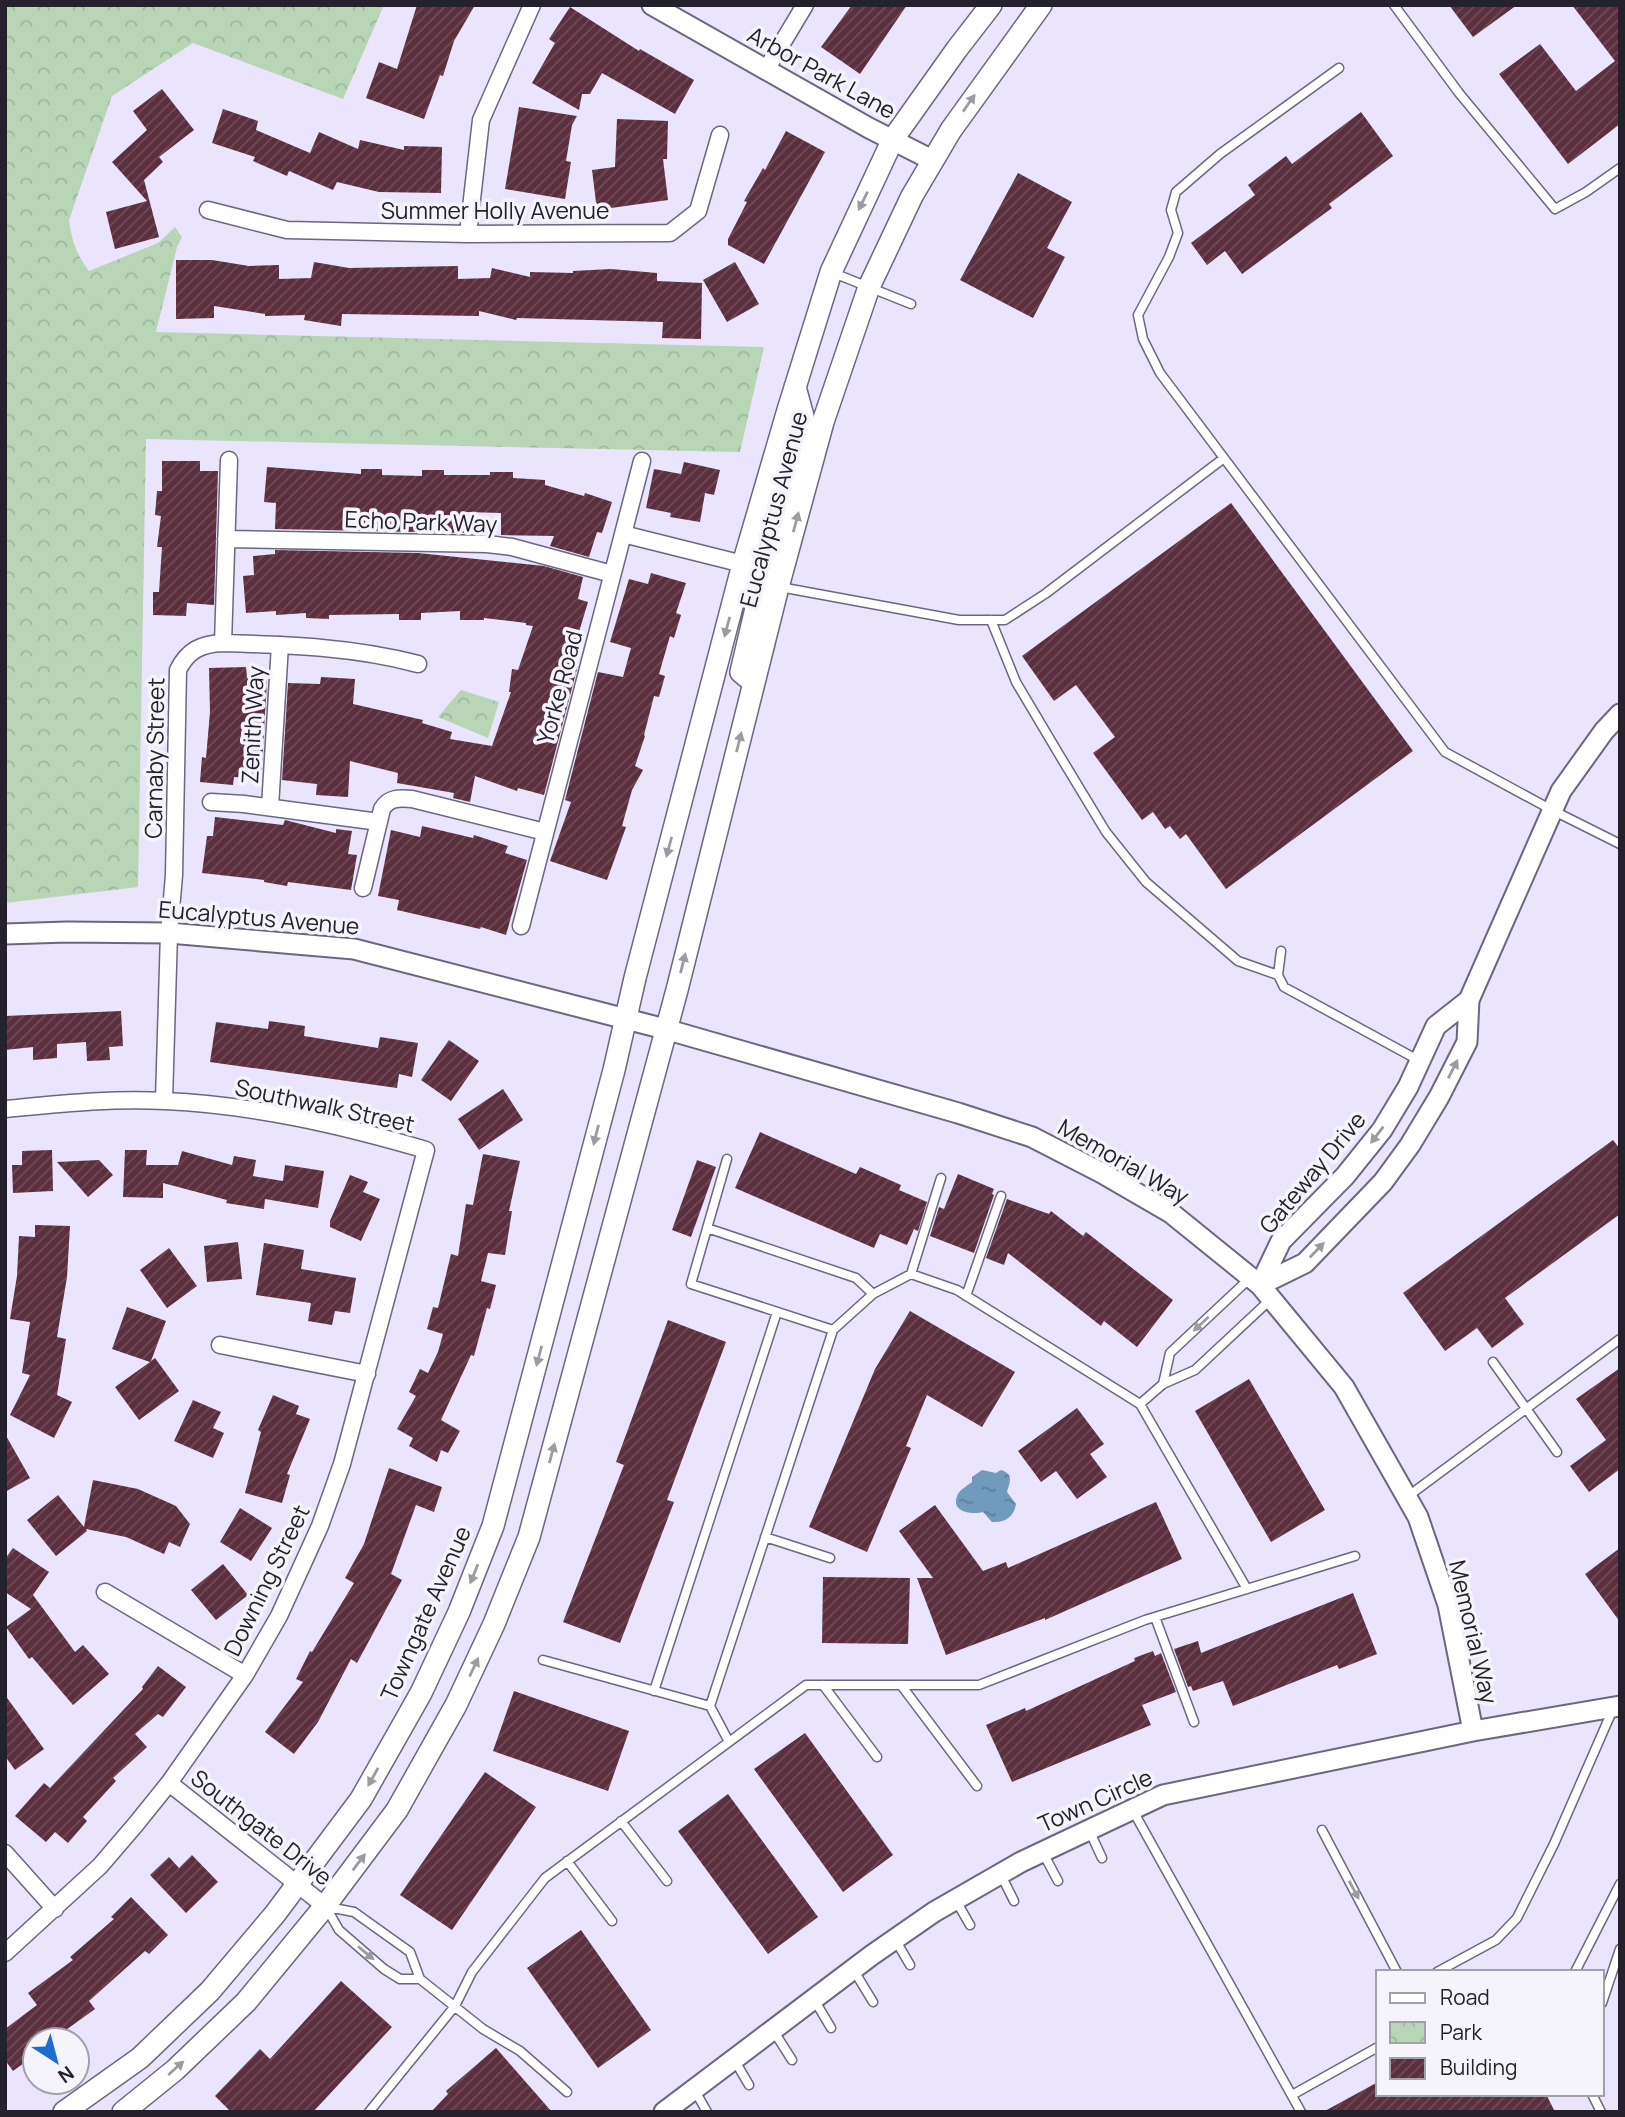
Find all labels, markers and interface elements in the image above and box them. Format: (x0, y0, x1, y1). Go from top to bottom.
street label: Arbor Park Lane (742, 18, 902, 126)
one-way arrow (962, 94, 976, 112)
one-way arrow (858, 191, 869, 211)
street label: Summer Holly Avenue (381, 194, 609, 226)
street label: Eucalyptus Avenue (731, 407, 815, 611)
street label: Echo Park Way (344, 502, 498, 540)
one-way arrow (791, 511, 801, 532)
one-way arrow (721, 617, 731, 638)
street label: Yorke Road (528, 627, 590, 747)
street label: Zenith Way (233, 665, 271, 785)
street label: Carnaby Street (137, 677, 171, 839)
one-way arrow (734, 731, 745, 753)
one-way arrow (663, 836, 674, 858)
street label: Eucalyptus Avenue (157, 892, 361, 942)
one-way arrow (678, 952, 689, 974)
one-way arrow (1448, 1059, 1459, 1079)
street label: Southwalk Street (232, 1070, 418, 1140)
street label: Gateway Drive (1251, 1104, 1373, 1240)
street label: Memorial Way (1053, 1110, 1195, 1212)
one-way arrow (590, 1125, 601, 1147)
one-way arrow (1371, 1126, 1385, 1144)
one-way arrow (1309, 1241, 1326, 1258)
one-way arrow (1193, 1316, 1210, 1332)
one-way arrow (533, 1345, 544, 1367)
one-way arrow (547, 1442, 557, 1463)
street label: Downing Street (216, 1499, 316, 1661)
street label: Towngate Avenue (372, 1520, 478, 1706)
street label: Memorial Way (1442, 1557, 1506, 1707)
one-way arrow (468, 1563, 479, 1584)
one-way arrow (469, 1657, 480, 1677)
street label: Town Circle (1033, 1761, 1157, 1839)
street label: Southgate Drive (185, 1762, 339, 1892)
one-way arrow (367, 1768, 379, 1787)
one-way arrow (351, 1853, 365, 1871)
one-way arrow (1348, 1880, 1359, 1900)
one-way arrow (357, 1945, 374, 1960)
legend (1376, 1970, 1604, 2096)
text: Road (1440, 1983, 1490, 2011)
text: Park (1440, 2018, 1482, 2046)
north arrow (21, 2026, 91, 2096)
text: Building (1440, 2053, 1517, 2081)
text: N (53, 2060, 79, 2089)
one-way arrow (167, 2061, 184, 2077)

